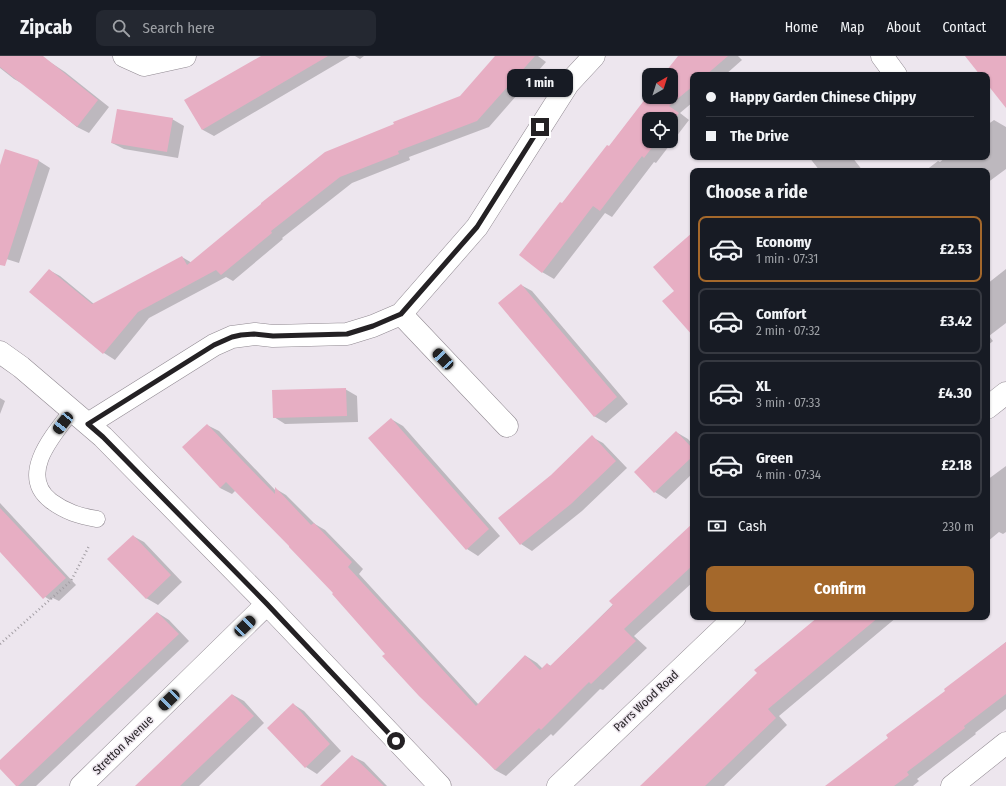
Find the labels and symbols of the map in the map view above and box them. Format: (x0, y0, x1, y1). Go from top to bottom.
north arrow (642, 68, 678, 104)
callout: 1 min (507, 69, 573, 97)
route end (531, 118, 549, 136)
car (430, 346, 456, 372)
car (51, 410, 75, 436)
car (232, 613, 258, 639)
street label: Parrs Wood Road (611, 667, 681, 735)
car (156, 687, 182, 713)
street label: Stretton Avenue (90, 713, 156, 777)
route start (387, 732, 405, 750)

